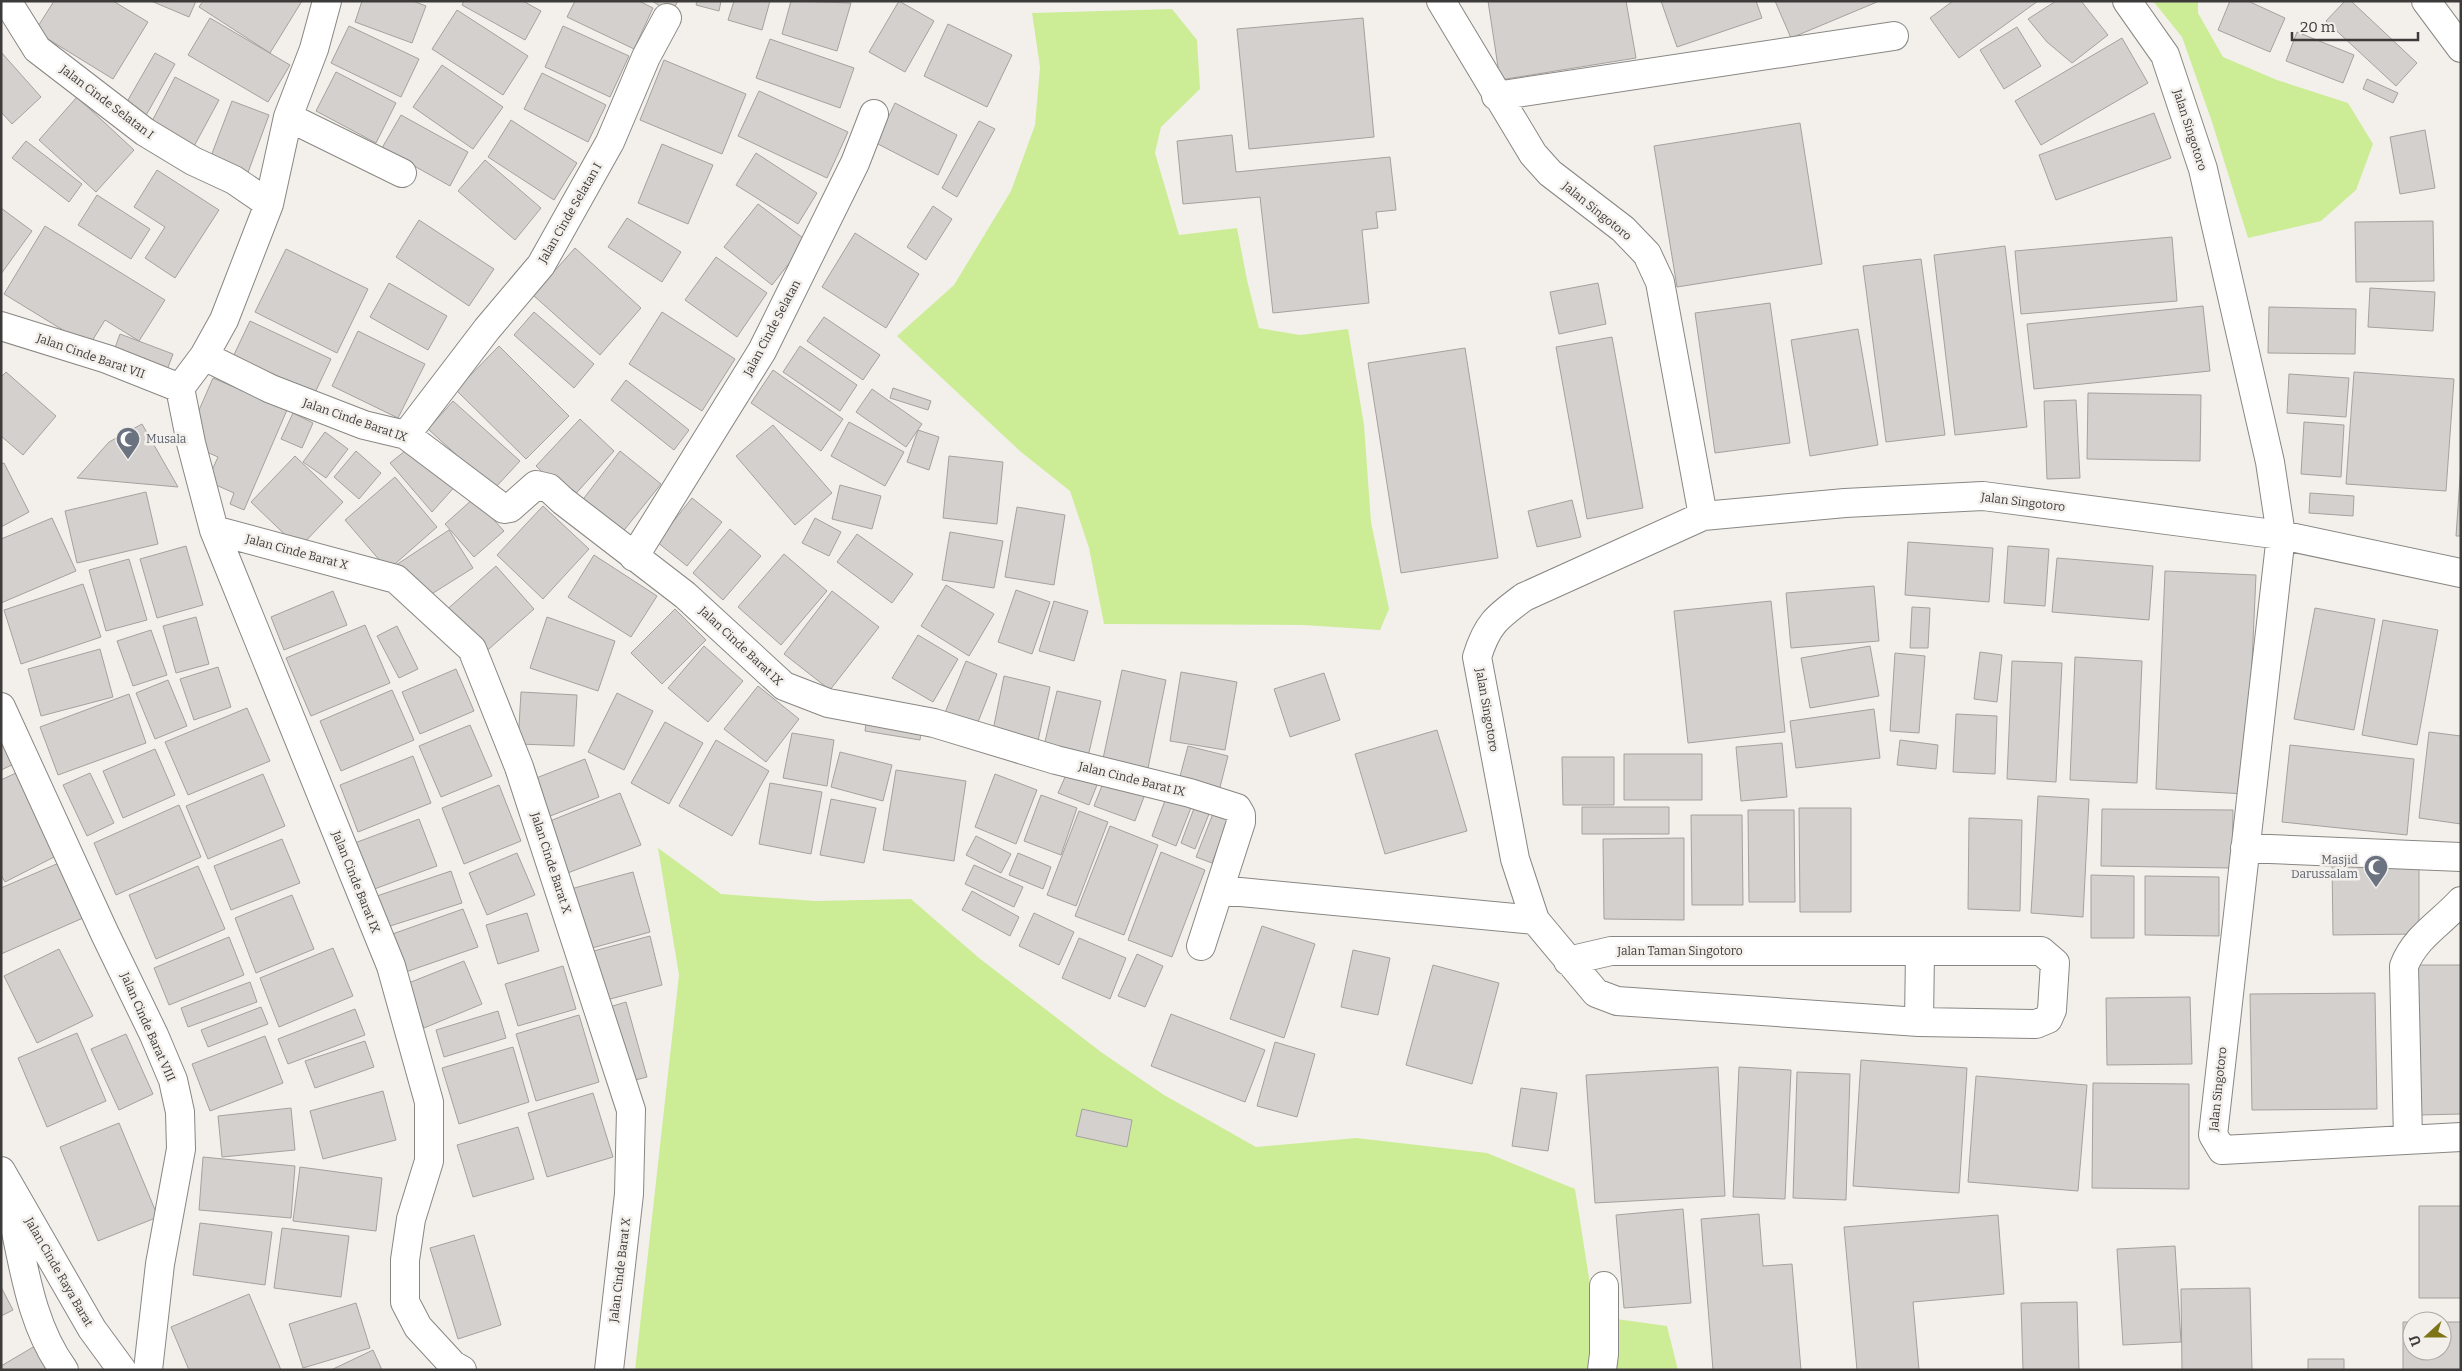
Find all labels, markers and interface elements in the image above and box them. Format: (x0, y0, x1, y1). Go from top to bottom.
scale bar (2292, 10, 2418, 42)
text: 20 m (2300, 18, 2336, 36)
street label: Jalan Cinde Selatan I (57, 62, 156, 142)
street label: Jalan Singotoro (2170, 87, 2210, 172)
street label: Jalan Cinde Selatan I (535, 160, 604, 266)
street label: Jalan Singotoro (1559, 178, 1634, 243)
street label: Jalan Cinde Selatan (740, 277, 803, 379)
street label: Jalan Cinde Barat VII (34, 331, 147, 381)
street label: Jalan Cinde Barat IX (300, 395, 410, 445)
mosque icon: Musala (115, 426, 141, 460)
place label: Musala (146, 432, 187, 446)
street label: Jalan Singotoro (1979, 490, 2066, 514)
street label: Jalan Cinde Barat X (243, 531, 350, 573)
street label: Jalan Cinde Barat IX (696, 603, 786, 689)
street label: Jalan Singotoro (1473, 666, 1501, 753)
street label: Jalan Cinde Barat IX (1076, 759, 1187, 799)
street label: Jalan Cinde Barat X (528, 810, 574, 916)
street label: Jalan Cinde Barat IX (329, 828, 383, 936)
place label: Masjid Darussalam (2291, 853, 2359, 881)
mosque icon: Masjid Darussalam (2363, 854, 2389, 888)
street label: Jalan Taman Singotoro (1616, 944, 1743, 958)
street label: Jalan Cinde Barat VIII (117, 969, 178, 1084)
street label: Jalan Singotoro (2207, 1046, 2229, 1133)
street label: Jalan Cinde Raya Barat (22, 1214, 96, 1330)
street label: Jalan Cinde Barat X (607, 1216, 633, 1324)
north arrow (2402, 1311, 2452, 1361)
text: U (2405, 1332, 2425, 1348)

